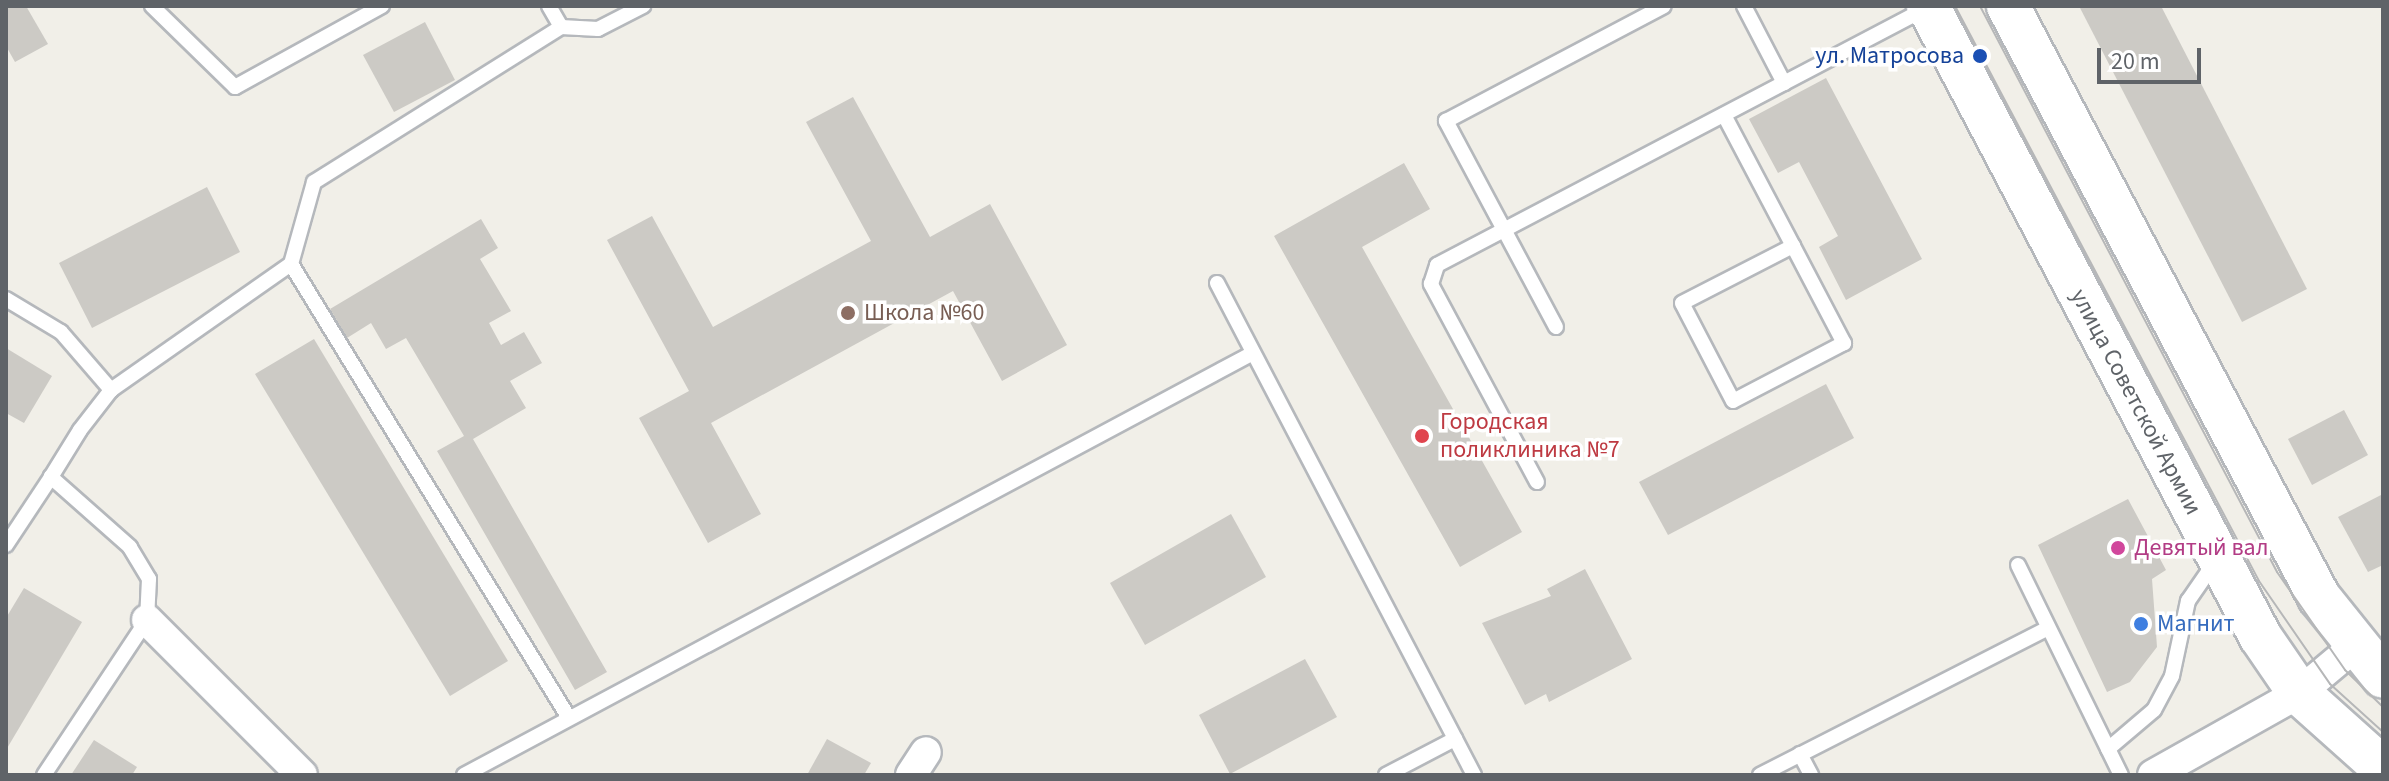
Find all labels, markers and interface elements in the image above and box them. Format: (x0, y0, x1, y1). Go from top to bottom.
scale bar (2101, 32, 2205, 82)
place label: ул. Матросова (1815, 42, 1964, 70)
text: 20 m (2111, 44, 2160, 79)
marker: ул. Матросова (1971, 47, 1989, 65)
street label: улица Советской Армии (2064, 284, 2208, 520)
place label: Школа №60 (864, 299, 984, 327)
marker: Школа №60 (839, 304, 857, 322)
place label: Городская поликлиника №7 (1440, 408, 1620, 464)
marker: Городская поликлиника №7 (1411, 425, 1433, 447)
place label: Девятый вал (2134, 534, 2268, 562)
marker: Девятый вал (2109, 539, 2127, 557)
place label: Магнит (2157, 610, 2234, 638)
marker: Магнит (2132, 615, 2150, 633)

